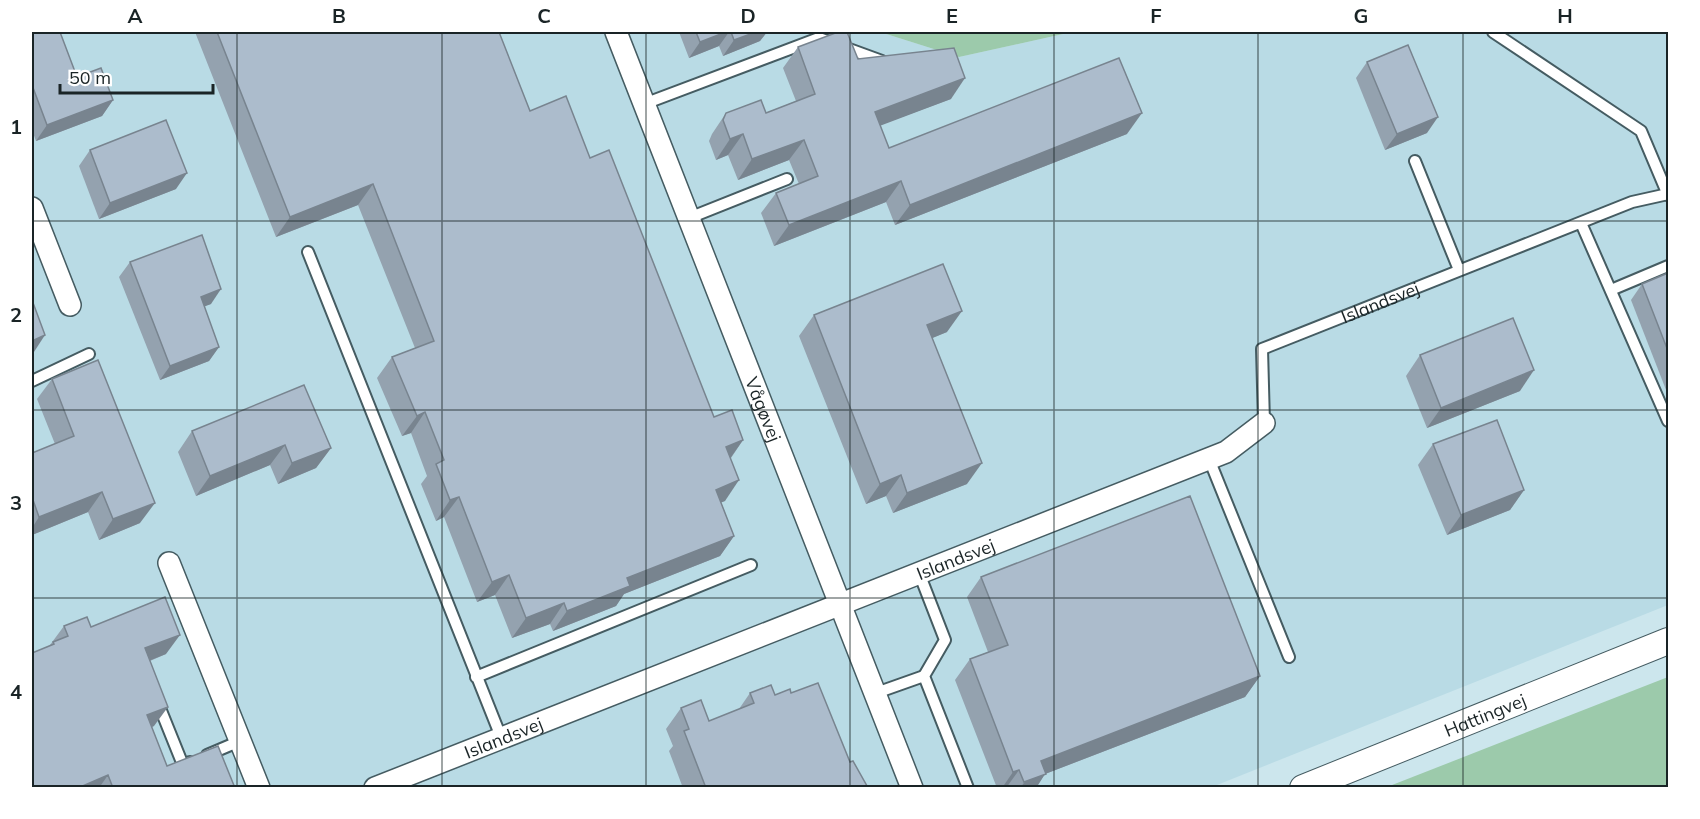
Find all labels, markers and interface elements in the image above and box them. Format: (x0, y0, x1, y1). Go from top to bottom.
text: A (128, 3, 143, 28)
text: B (332, 3, 346, 28)
text: C (537, 3, 551, 28)
text: D (740, 3, 756, 28)
text: E (946, 3, 958, 28)
text: F (1150, 3, 1162, 28)
text: G (1354, 3, 1368, 28)
text: H (1557, 3, 1573, 28)
scale bar (60, 57, 213, 95)
text: 50 m (69, 66, 111, 89)
text: 1 (10, 114, 22, 139)
street label: Islandsvej (1337, 276, 1423, 328)
text: 2 (10, 302, 22, 327)
street label: Vågøvej (741, 373, 787, 445)
text: 3 (10, 490, 22, 515)
street label: Islandsvej (913, 533, 998, 585)
text: 4 (10, 679, 22, 704)
street label: Hattingvej (1441, 688, 1529, 742)
street label: Islandsvej (461, 711, 546, 763)

